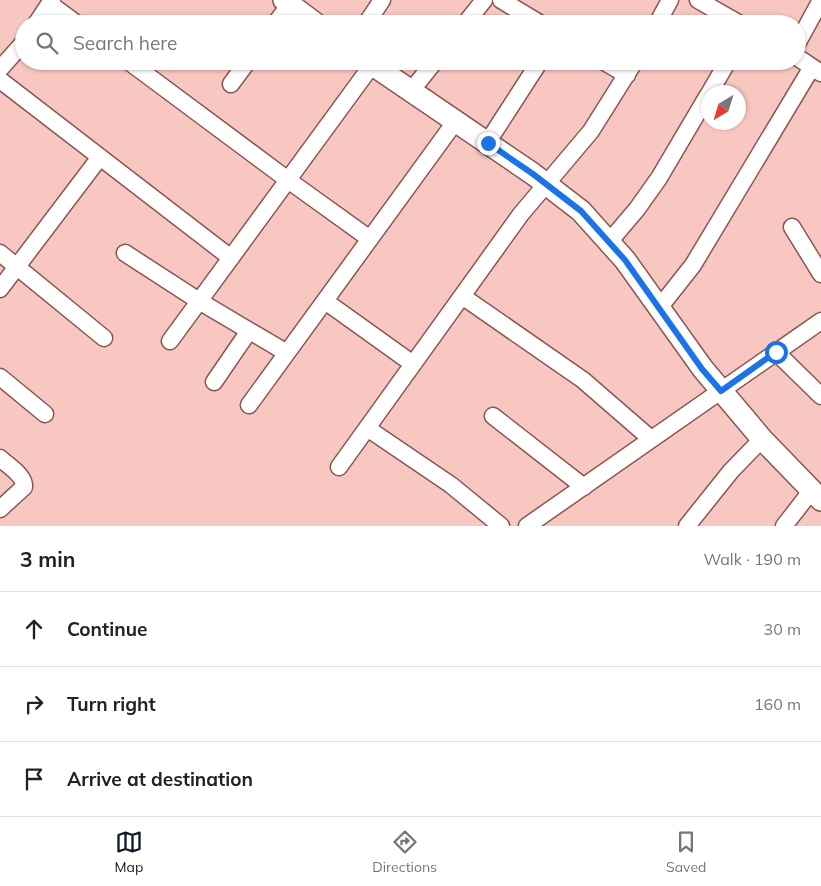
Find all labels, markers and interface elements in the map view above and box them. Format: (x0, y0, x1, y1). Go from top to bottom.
search box (15, 15, 806, 70)
icon: search (33, 29, 61, 57)
text: Search here (73, 31, 177, 55)
north arrow (701, 85, 746, 130)
route end (477, 132, 500, 155)
route start (765, 341, 788, 364)
text: 3 min (20, 546, 75, 572)
text: Walk · 190 m (703, 549, 801, 569)
icon: ahead (20, 615, 48, 643)
text: Continue (67, 617, 147, 641)
text: 30 m (764, 619, 801, 639)
icon: right (20, 690, 48, 718)
text: Turn right (67, 692, 156, 716)
text: 160 m (754, 694, 801, 714)
icon: arrive (20, 765, 48, 793)
text: Arrive at destination (67, 767, 253, 791)
tab: Map (115, 828, 143, 876)
tab: Directions (372, 828, 437, 876)
tab: Saved (666, 828, 706, 876)

